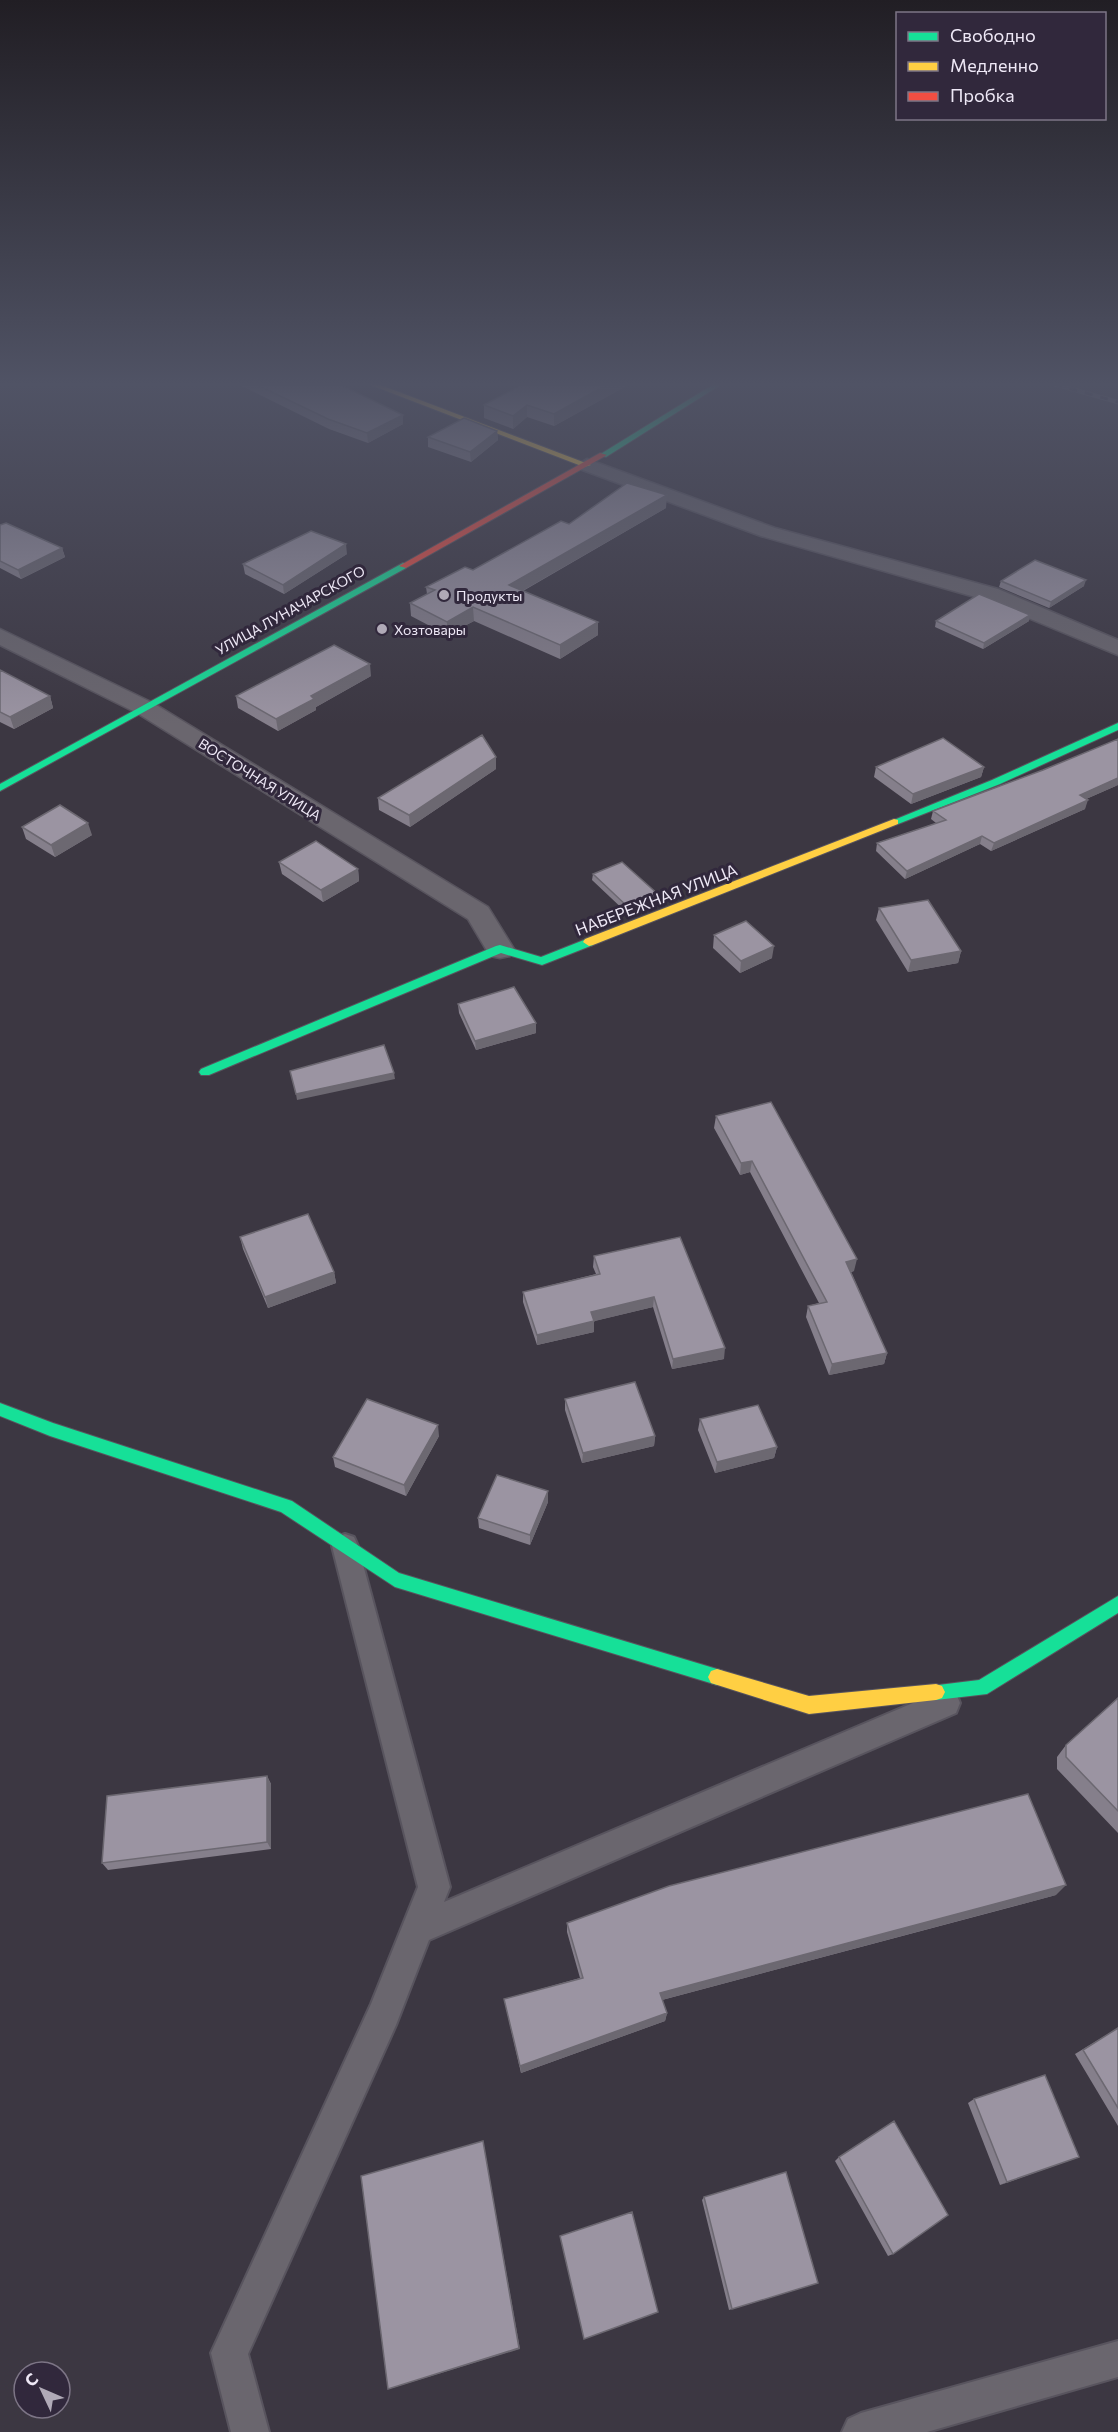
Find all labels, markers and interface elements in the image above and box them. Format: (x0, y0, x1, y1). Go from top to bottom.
legend (896, 12, 1106, 120)
text: Свободно (950, 24, 1036, 46)
text: Медленно (950, 54, 1039, 76)
text: Пробка (950, 84, 1015, 106)
street label: УЛИЦА ЛУНАЧАРСКОГО (212, 562, 368, 658)
place label: Продукты (456, 587, 522, 604)
marker: Продукты (437, 588, 451, 602)
place label: Хозтовары (394, 621, 466, 638)
marker: Хозтовары (375, 622, 389, 636)
street label: ВОСТОЧНАЯ УЛИЦА (196, 734, 325, 824)
street label: НАБЕРЕЖНАЯ УЛИЦА (572, 859, 740, 939)
north arrow (12, 2360, 72, 2420)
text: С (20, 2369, 42, 2390)

